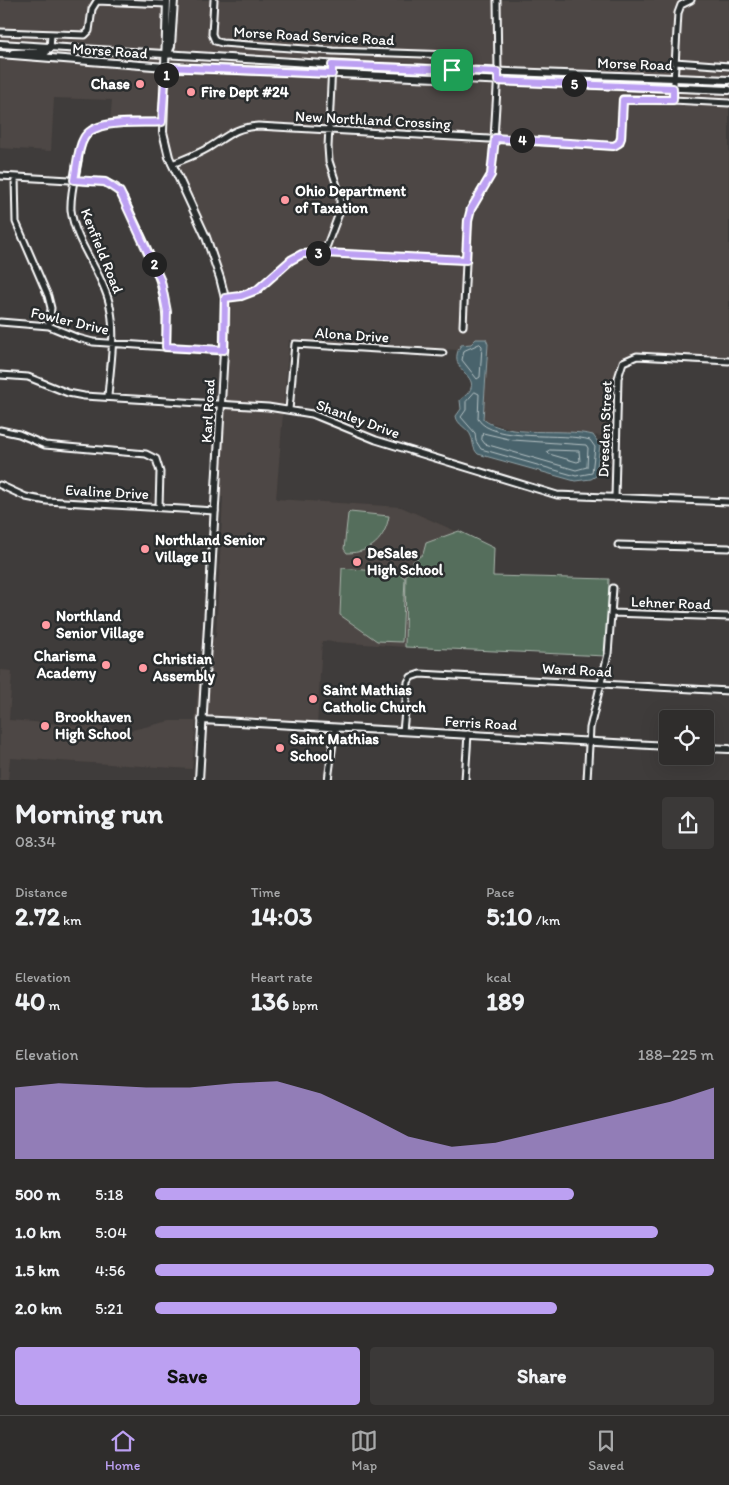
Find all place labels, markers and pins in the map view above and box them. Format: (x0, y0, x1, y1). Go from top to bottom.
pin (431, 49, 473, 91)
pin: 1 (154, 62, 178, 88)
pin: 5 (562, 72, 586, 96)
place label: Chase (91, 75, 130, 93)
marker: Chase (134, 78, 146, 90)
place label: Fire Dept #24 (201, 83, 289, 102)
marker: Fire Dept #24 (185, 86, 197, 98)
pin: 4 (510, 128, 534, 152)
place label: Ohio Department of Taxation (295, 182, 406, 217)
marker: Ohio Department of Taxation (279, 194, 291, 206)
pin: 3 (306, 240, 330, 266)
pin: 2 (142, 252, 166, 276)
place label: Northland Senior Village II (155, 531, 265, 567)
marker: Northland Senior Village II (139, 543, 151, 555)
place label: DeSales High School (367, 544, 444, 580)
marker: DeSales High School (351, 556, 363, 568)
place label: Northland Senior Village (56, 607, 144, 643)
marker: Northland Senior Village (40, 619, 52, 631)
place label: Charisma Academy (34, 647, 97, 683)
place label: Christian Assembly (152, 650, 216, 686)
marker: Charisma Academy (100, 659, 112, 671)
marker: Christian Assembly (137, 662, 149, 674)
place label: Saint Mathias Catholic Church (323, 681, 426, 716)
marker: Saint Mathias Catholic Church (307, 693, 319, 705)
place label: Brookhaven High School (55, 708, 132, 744)
marker: Brookhaven High School (39, 720, 51, 732)
place label: Saint Mathias School (290, 730, 379, 765)
marker: Saint Mathias School (274, 742, 286, 754)

